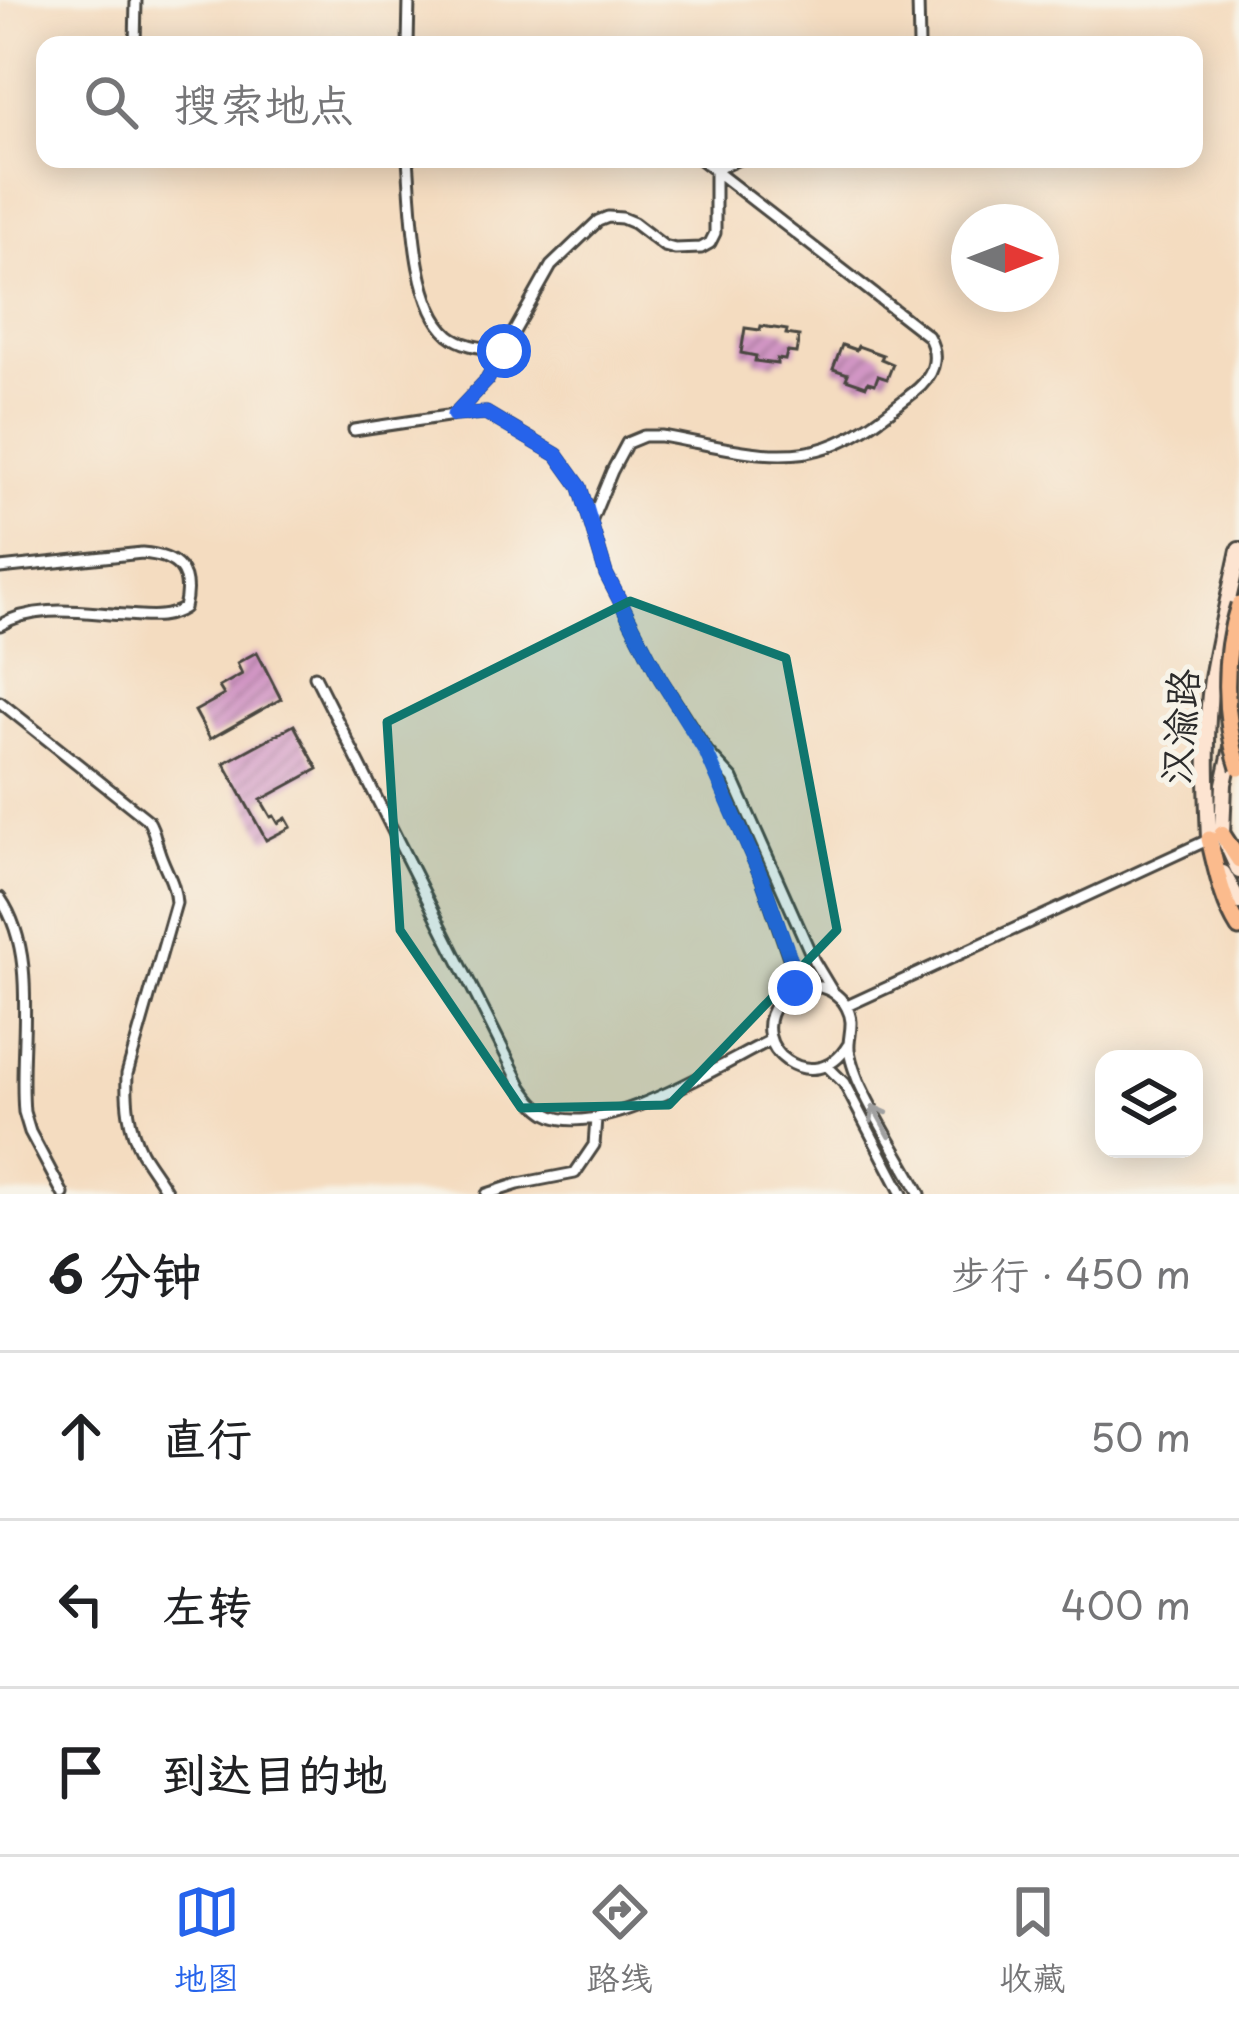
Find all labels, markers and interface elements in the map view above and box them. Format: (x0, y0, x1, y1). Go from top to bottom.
search box (36, 36, 1203, 168)
text: 搜索地点 (174, 68, 354, 136)
icon: search (78, 69, 144, 135)
north arrow (951, 204, 1059, 312)
route start (477, 324, 531, 378)
street label: 汉渝路 (1144, 666, 1211, 787)
route end (768, 961, 822, 1015)
map controls (1095, 1050, 1203, 1158)
button: layers (1095, 1050, 1203, 1158)
one-way arrow (869, 1105, 892, 1140)
text: 6 分钟 (48, 1234, 202, 1311)
text: 步行 · 450 m (951, 1243, 1191, 1302)
text: 直行 (162, 1402, 252, 1470)
icon: ahead (48, 1403, 114, 1469)
text: 50 m (1090, 1406, 1191, 1465)
text: 左转 (162, 1570, 252, 1638)
icon: left (48, 1571, 114, 1637)
text: 400 m (1061, 1574, 1191, 1633)
text: 到达目的地 (162, 1738, 387, 1806)
icon: arrive (48, 1739, 114, 1805)
tab: 地图 (174, 1879, 240, 2001)
tab: 路线 (587, 1879, 653, 2001)
tab: 收藏 (1000, 1879, 1066, 2001)

